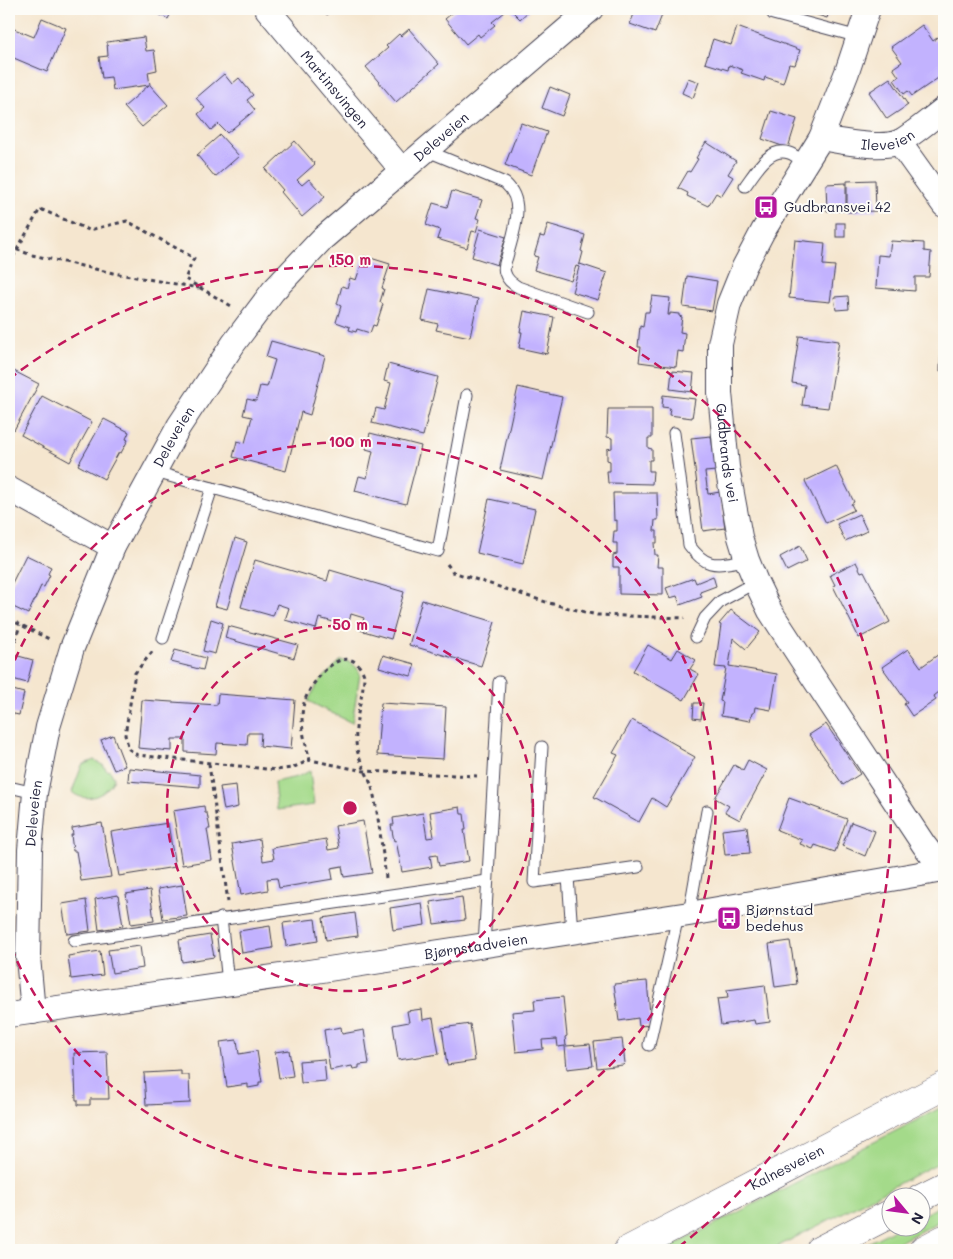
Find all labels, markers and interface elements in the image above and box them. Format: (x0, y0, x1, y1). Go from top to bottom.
street label: Martinsvingen (297, 46, 373, 132)
street label: Deleveien (409, 108, 473, 166)
street label: Ileveien (860, 125, 918, 154)
bus stop icon: Gudbransvei 42 (753, 194, 779, 220)
place label: Gudbransvei 42 (784, 197, 891, 216)
text: 150 m (329, 249, 371, 269)
street label: Gudbrands vei (712, 402, 743, 504)
street label: Deleveien (148, 403, 198, 470)
text: 100 m (328, 431, 372, 451)
text: 50 m (332, 614, 368, 634)
street label: Deleveien (20, 778, 46, 848)
centre of rings (341, 799, 359, 817)
place label: Bjørnstad bedehus (746, 900, 813, 935)
bus stop icon: Bjørnstad bedehus (716, 905, 742, 931)
street label: Bjørnstadveien (423, 929, 529, 963)
street label: Kalnesveien (746, 1140, 827, 1194)
north arrow (880, 1186, 930, 1236)
text: N (907, 1209, 929, 1228)

